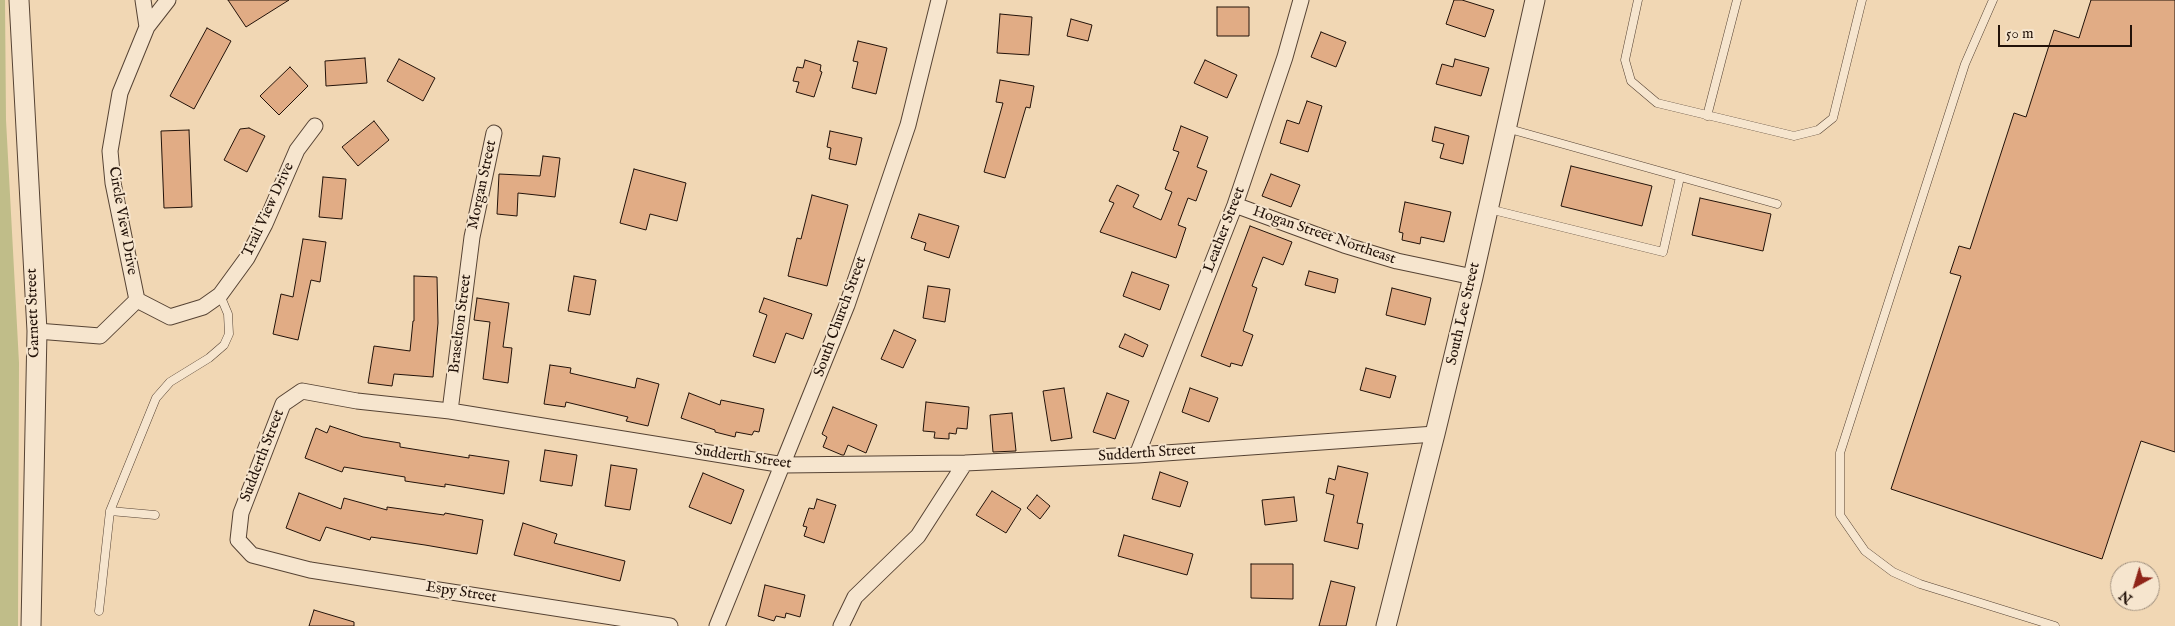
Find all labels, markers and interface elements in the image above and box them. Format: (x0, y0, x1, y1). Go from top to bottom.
scale bar (2000, 15, 2134, 47)
text: 50 m (2006, 24, 2034, 43)
street label: Morgan Street (465, 139, 501, 231)
street label: Trail View Drive (239, 160, 299, 260)
street label: Circle View Drive (104, 166, 140, 276)
street label: Leather Street (1200, 185, 1250, 275)
street label: Hogan Street Northeast (1250, 203, 1398, 269)
street label: South Church Street (811, 254, 871, 380)
street label: South Lee Street (1443, 261, 1485, 367)
street label: Garnett Street (23, 268, 45, 358)
street label: Braselton Street (446, 273, 476, 375)
street label: Sudderth Street (237, 407, 289, 505)
street label: Sudderth Street (693, 442, 793, 474)
street label: Sudderth Street (1098, 442, 1196, 466)
north arrow (2110, 561, 2160, 611)
street label: Espy Street (424, 579, 498, 607)
text: N (2116, 586, 2137, 608)

